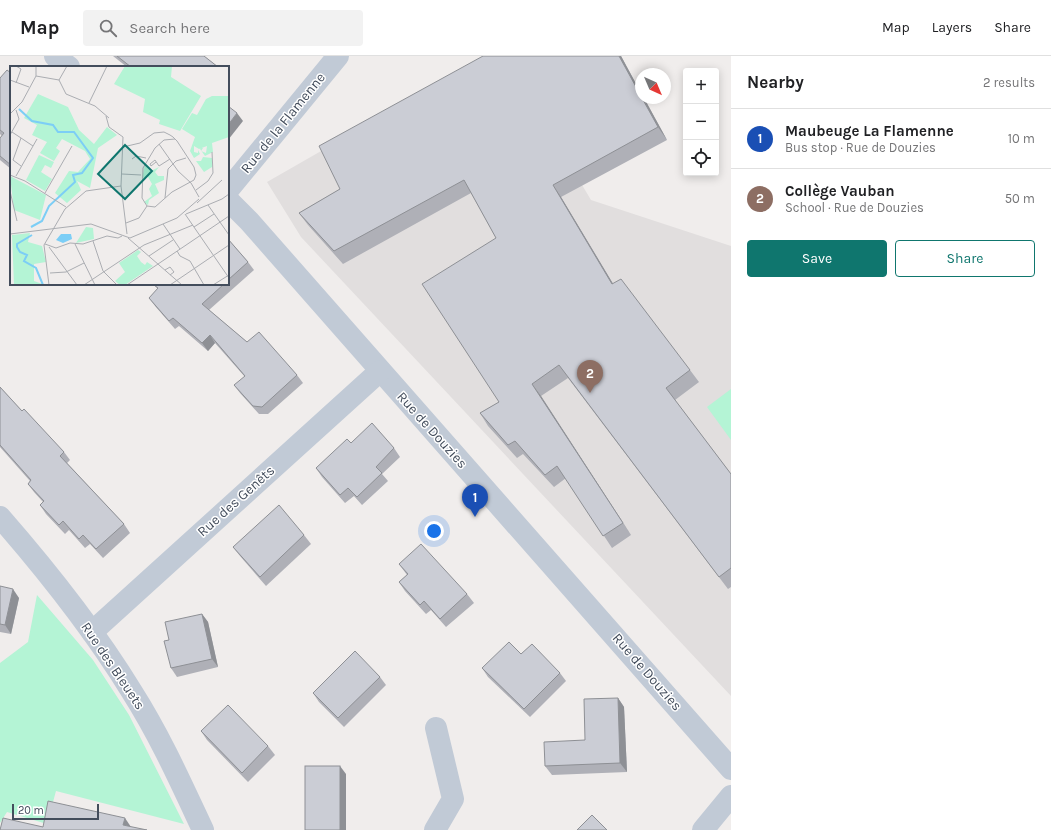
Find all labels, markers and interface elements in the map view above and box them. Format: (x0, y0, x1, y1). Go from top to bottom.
search box (83, 10, 363, 46)
text: Map (20, 17, 59, 39)
icon: search (97, 17, 119, 39)
text: Search here (129, 19, 210, 37)
text: Map (882, 19, 910, 36)
text: Layers (932, 19, 972, 36)
text: Share (994, 19, 1031, 36)
inset map (10, 66, 229, 285)
north arrow (635, 68, 671, 104)
map controls (683, 68, 719, 176)
button: + (683, 68, 719, 104)
street label: Rue de la Flamenne (237, 69, 329, 177)
text: Nearby (747, 72, 804, 92)
text: 2 results (983, 75, 1035, 90)
button: − (683, 104, 719, 140)
text: Maubeuge La Flamenne (785, 122, 954, 140)
text: 1 (758, 131, 762, 146)
text: 10 m (1008, 131, 1035, 146)
button: locate (683, 140, 719, 176)
text: Bus stop · Rue de Douzies (785, 140, 936, 155)
text: Collège Vauban (785, 182, 895, 200)
text: 2 (756, 191, 764, 206)
text: 50 m (1005, 191, 1035, 206)
text: School · Rue de Douzies (785, 200, 924, 215)
button: Save (747, 240, 887, 277)
button: Share (895, 240, 1035, 277)
pin: 2 (577, 360, 603, 393)
street label: Rue de Douzies (393, 388, 471, 472)
street label: Rue des Genêts (194, 462, 278, 540)
pin: 1 (462, 484, 488, 517)
your location (424, 521, 444, 541)
street label: Rue des Bleuets (77, 619, 149, 713)
street label: Rue de Douzies (609, 630, 685, 714)
scale bar (12, 802, 99, 821)
text: 20 m (18, 804, 44, 817)

